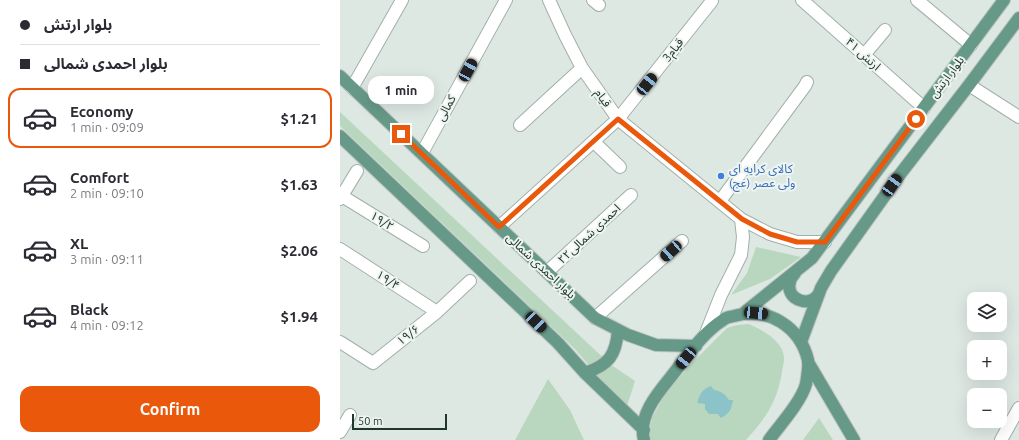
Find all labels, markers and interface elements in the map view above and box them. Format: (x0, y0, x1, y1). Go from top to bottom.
text: بلوار ارتش (44, 16, 112, 33)
street label: قیام3 (660, 35, 688, 66)
street label: ارتش ۴۱ (843, 35, 883, 73)
street label: بلوار ارتش (927, 54, 967, 100)
text: بلوار احمدی شمالی (44, 55, 168, 72)
car (457, 57, 479, 83)
car (635, 71, 659, 97)
callout: 1 min (368, 76, 434, 104)
text: 1 min (385, 83, 417, 97)
street label: قیام (590, 86, 614, 111)
street label: کمالی (433, 92, 459, 123)
icon: car (22, 100, 58, 136)
text: Economy (70, 103, 134, 120)
text: $1.21 (280, 110, 318, 127)
route start (907, 110, 925, 128)
text: 1 min · 09:09 (70, 120, 144, 134)
route end (392, 125, 410, 143)
place label: کالای کرایه ای ولی عصر (عج) (729, 162, 795, 192)
icon: car (22, 166, 58, 202)
text: Comfort (70, 169, 129, 186)
marker: کالای کرایه ای ولی عصر (عج) (716, 171, 726, 181)
car (880, 172, 904, 198)
text: $1.63 (280, 176, 318, 193)
text: 2 min · 09:10 (70, 186, 144, 200)
street label: احمدی شمالی۲۲ (555, 201, 623, 267)
street label: ۱۹/۲ (368, 208, 396, 233)
street label: بلوار احمدی شمالی (504, 230, 578, 302)
icon: car (22, 232, 58, 268)
text: XL (70, 235, 88, 252)
car (658, 239, 684, 263)
text: $2.06 (280, 242, 318, 259)
text: 3 min · 09:11 (70, 252, 144, 266)
street label: ۱۹/۴ (374, 267, 402, 292)
map controls (967, 292, 1007, 428)
button: layers (967, 292, 1007, 332)
icon: car (22, 298, 58, 334)
text: Black (70, 301, 109, 318)
car (744, 306, 768, 320)
text: $1.94 (280, 308, 318, 325)
car (523, 309, 549, 335)
text: 4 min · 09:12 (70, 318, 144, 332)
street label: ۱۹/۶ (394, 322, 422, 347)
button: + (967, 340, 1007, 380)
car (674, 345, 698, 371)
button: Confirm (20, 386, 320, 432)
button: − (967, 388, 1007, 428)
scale bar (352, 412, 447, 431)
text: 50 m (358, 415, 382, 427)

